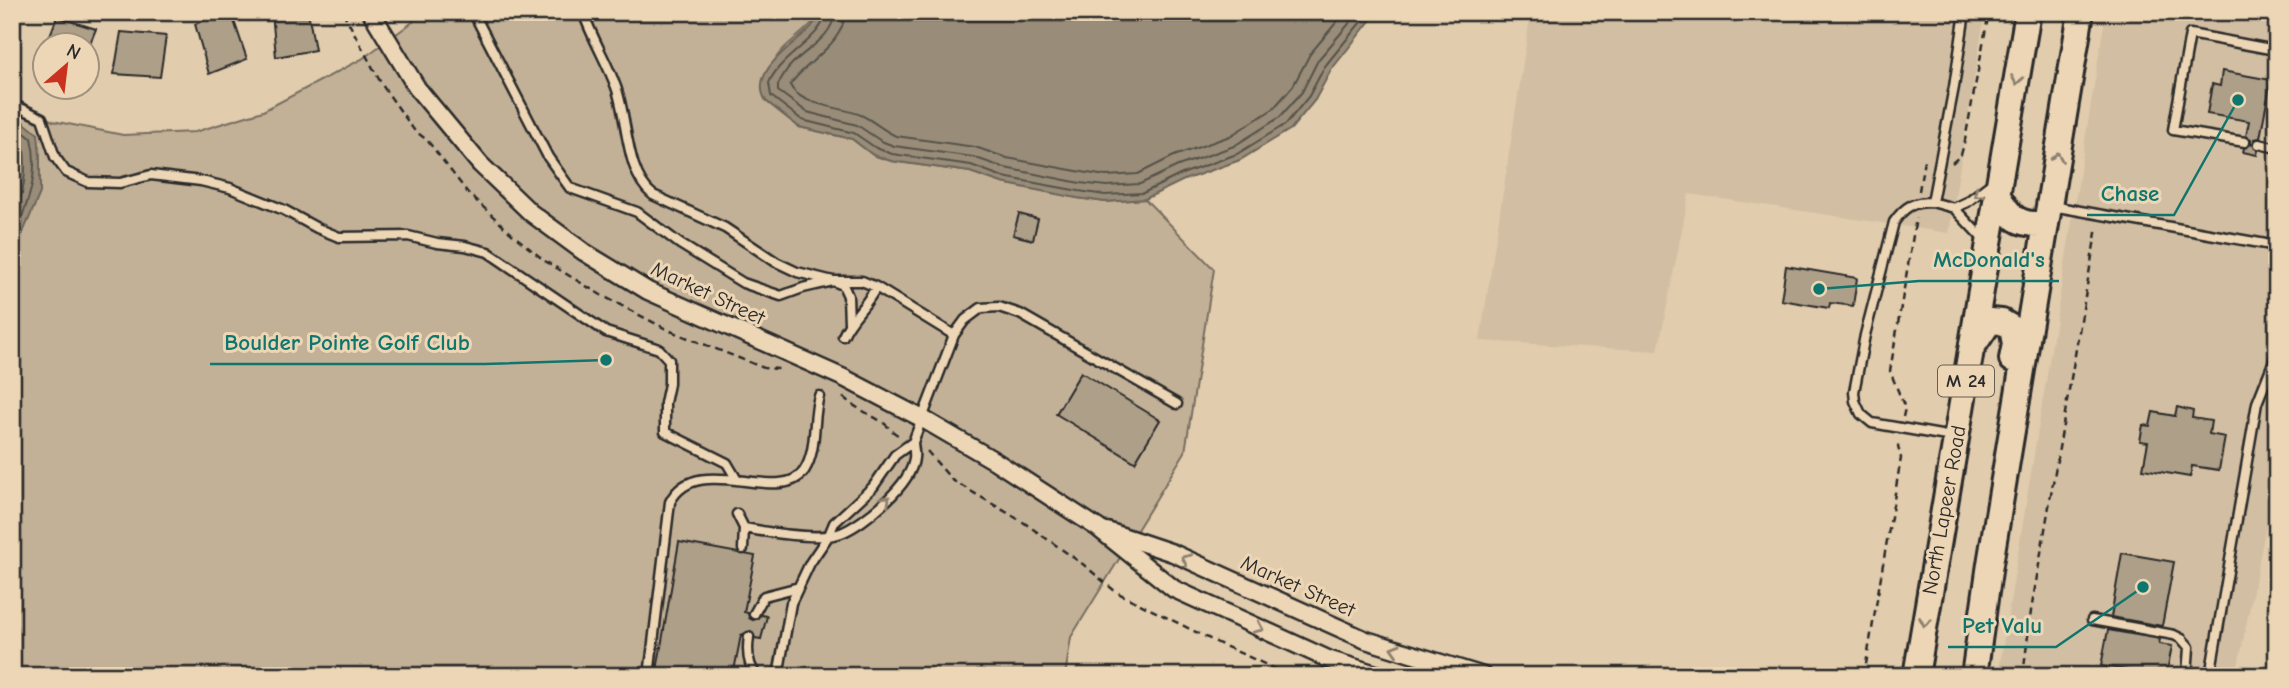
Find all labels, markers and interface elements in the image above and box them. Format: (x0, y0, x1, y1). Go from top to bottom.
north arrow (32, 32, 102, 102)
text: N (63, 39, 84, 64)
one-way arrow (2010, 74, 2025, 85)
one-way arrow (2049, 151, 2064, 163)
callout: Chase (2087, 171, 2174, 215)
text: Chase (2101, 180, 2159, 207)
one-way arrow (1973, 185, 1986, 198)
callout: McDonald's (1919, 237, 2059, 281)
text: McDonald's (1933, 246, 2045, 273)
street label: Market Street (647, 256, 770, 330)
callout: Boulder Pointe Golf Club (210, 320, 484, 364)
text: Boulder Pointe Golf Club (224, 329, 470, 356)
road number: M 24 (1938, 366, 1994, 396)
street label: North Lapeer Road (1917, 424, 1971, 596)
one-way arrow (878, 496, 891, 509)
street label: Market Street (1237, 550, 1360, 622)
one-way arrow (1181, 553, 1193, 567)
callout: Pet Valu (1948, 603, 2056, 647)
text: Pet Valu (1962, 612, 2042, 639)
one-way arrow (1918, 616, 1933, 628)
one-way arrow (1252, 619, 1264, 633)
one-way arrow (1389, 643, 1401, 657)

